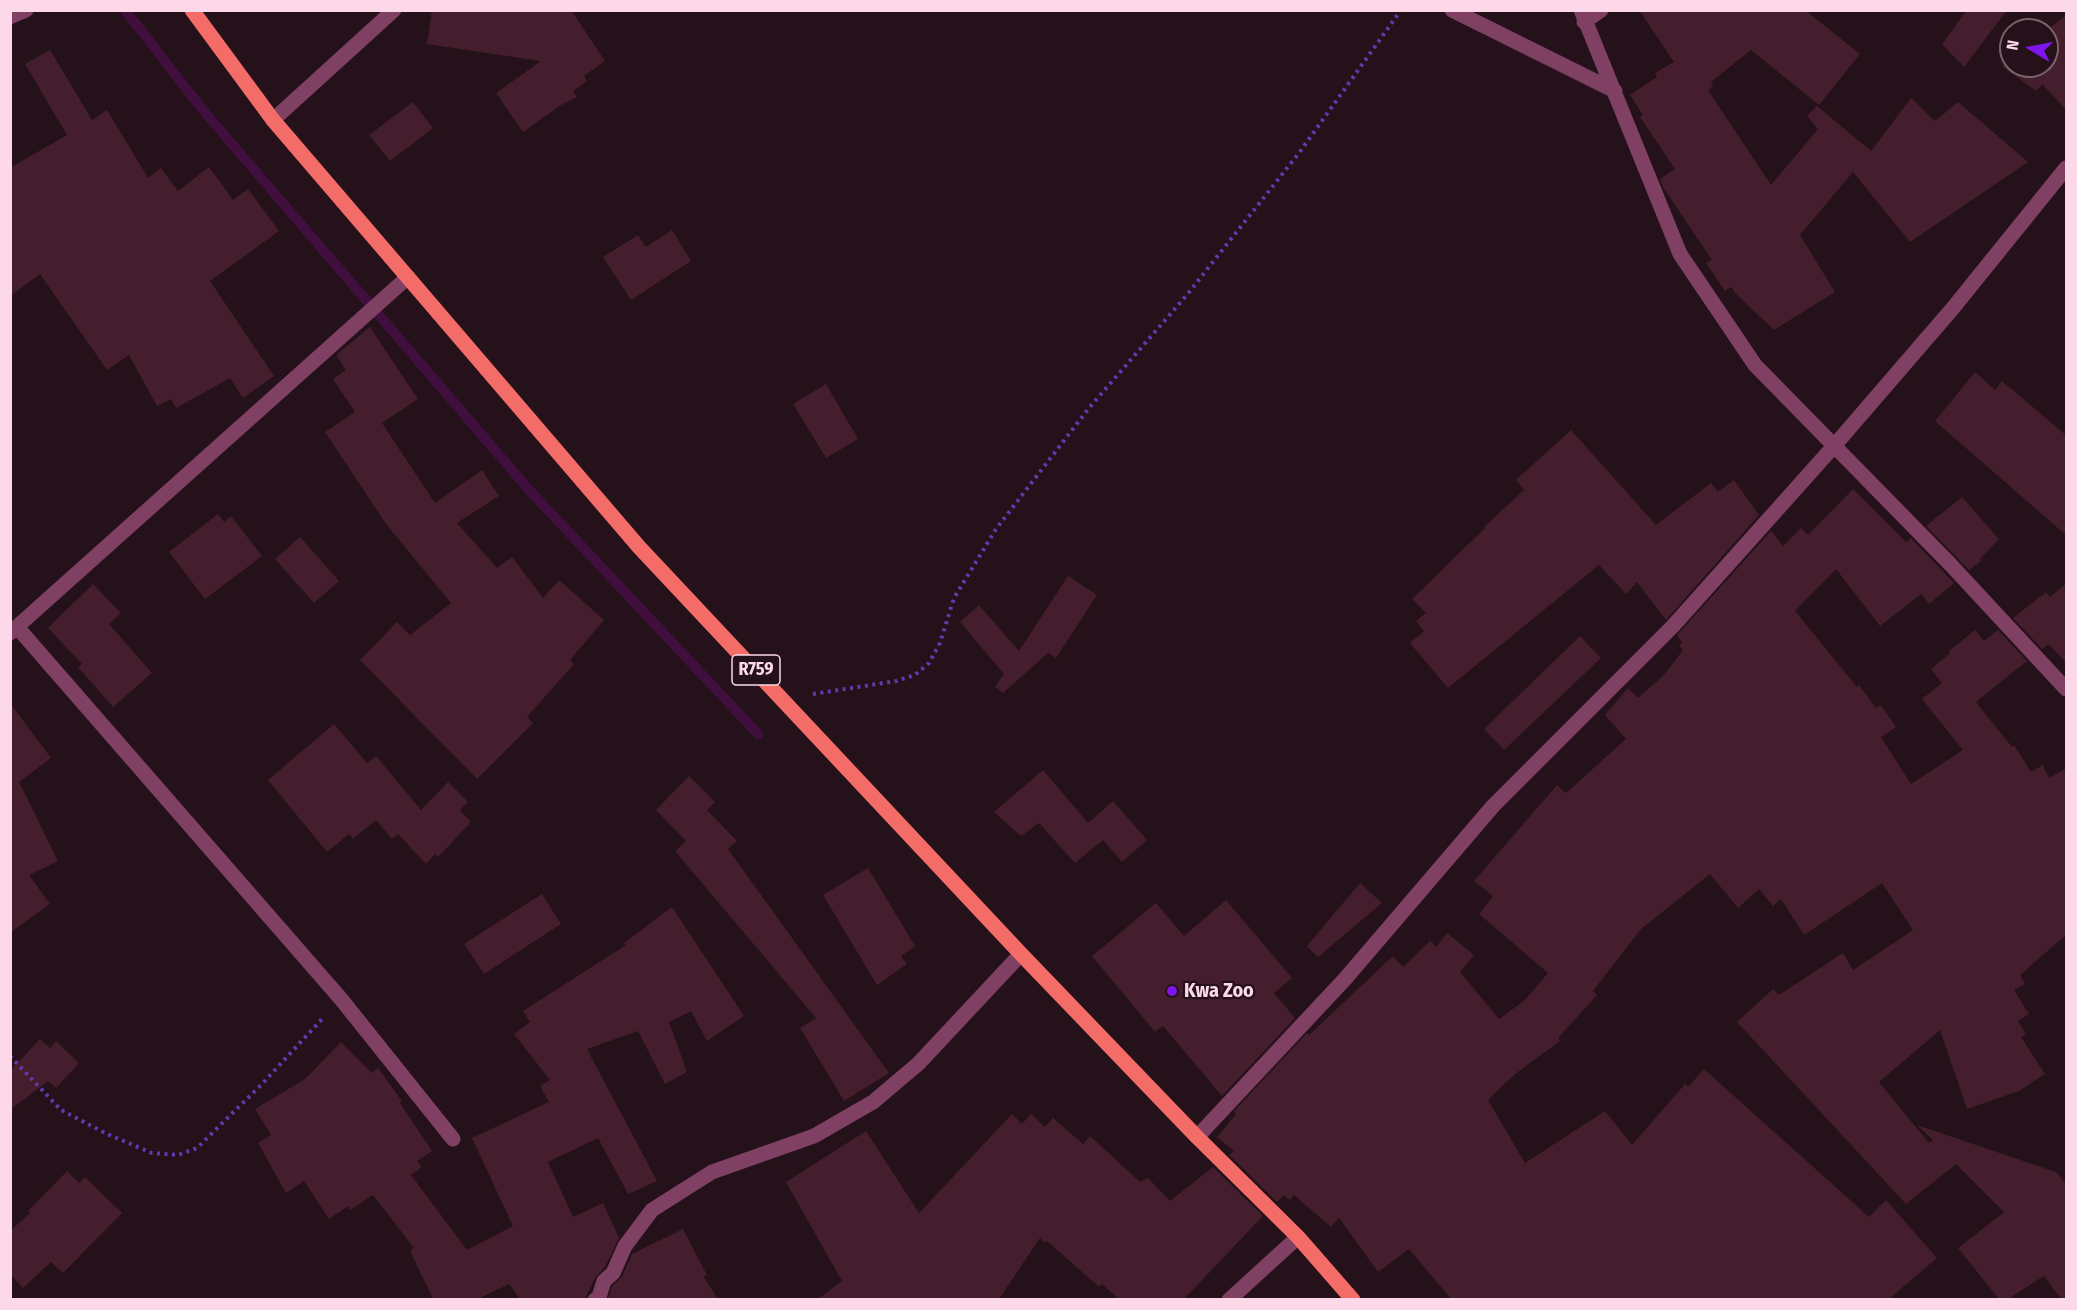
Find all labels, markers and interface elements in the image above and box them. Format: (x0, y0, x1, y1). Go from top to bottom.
north arrow (1999, 18, 2059, 78)
text: N (2003, 39, 2023, 52)
road number: R759 (732, 655, 780, 685)
place label: Kwa Zoo (1184, 979, 1254, 1003)
marker: Kwa Zoo (1165, 984, 1179, 998)

